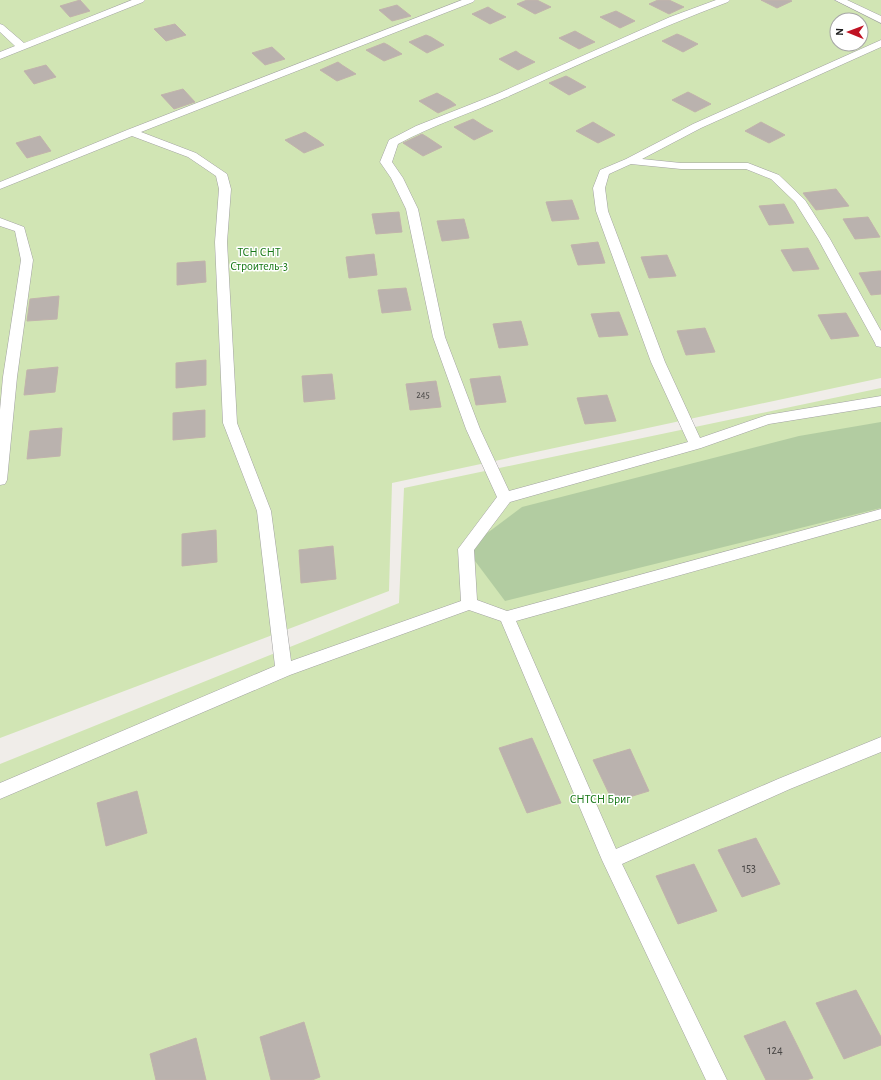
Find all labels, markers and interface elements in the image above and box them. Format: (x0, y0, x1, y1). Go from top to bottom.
north arrow (829, 12, 869, 52)
text: N (834, 28, 845, 36)
park label: ТСН СНТ Строитель-3 (230, 246, 288, 272)
house number: 245 (416, 390, 430, 400)
park label: СНТСН Бриг (570, 793, 631, 805)
house number: 153 (742, 862, 756, 874)
house number: 124 (767, 1044, 783, 1056)

